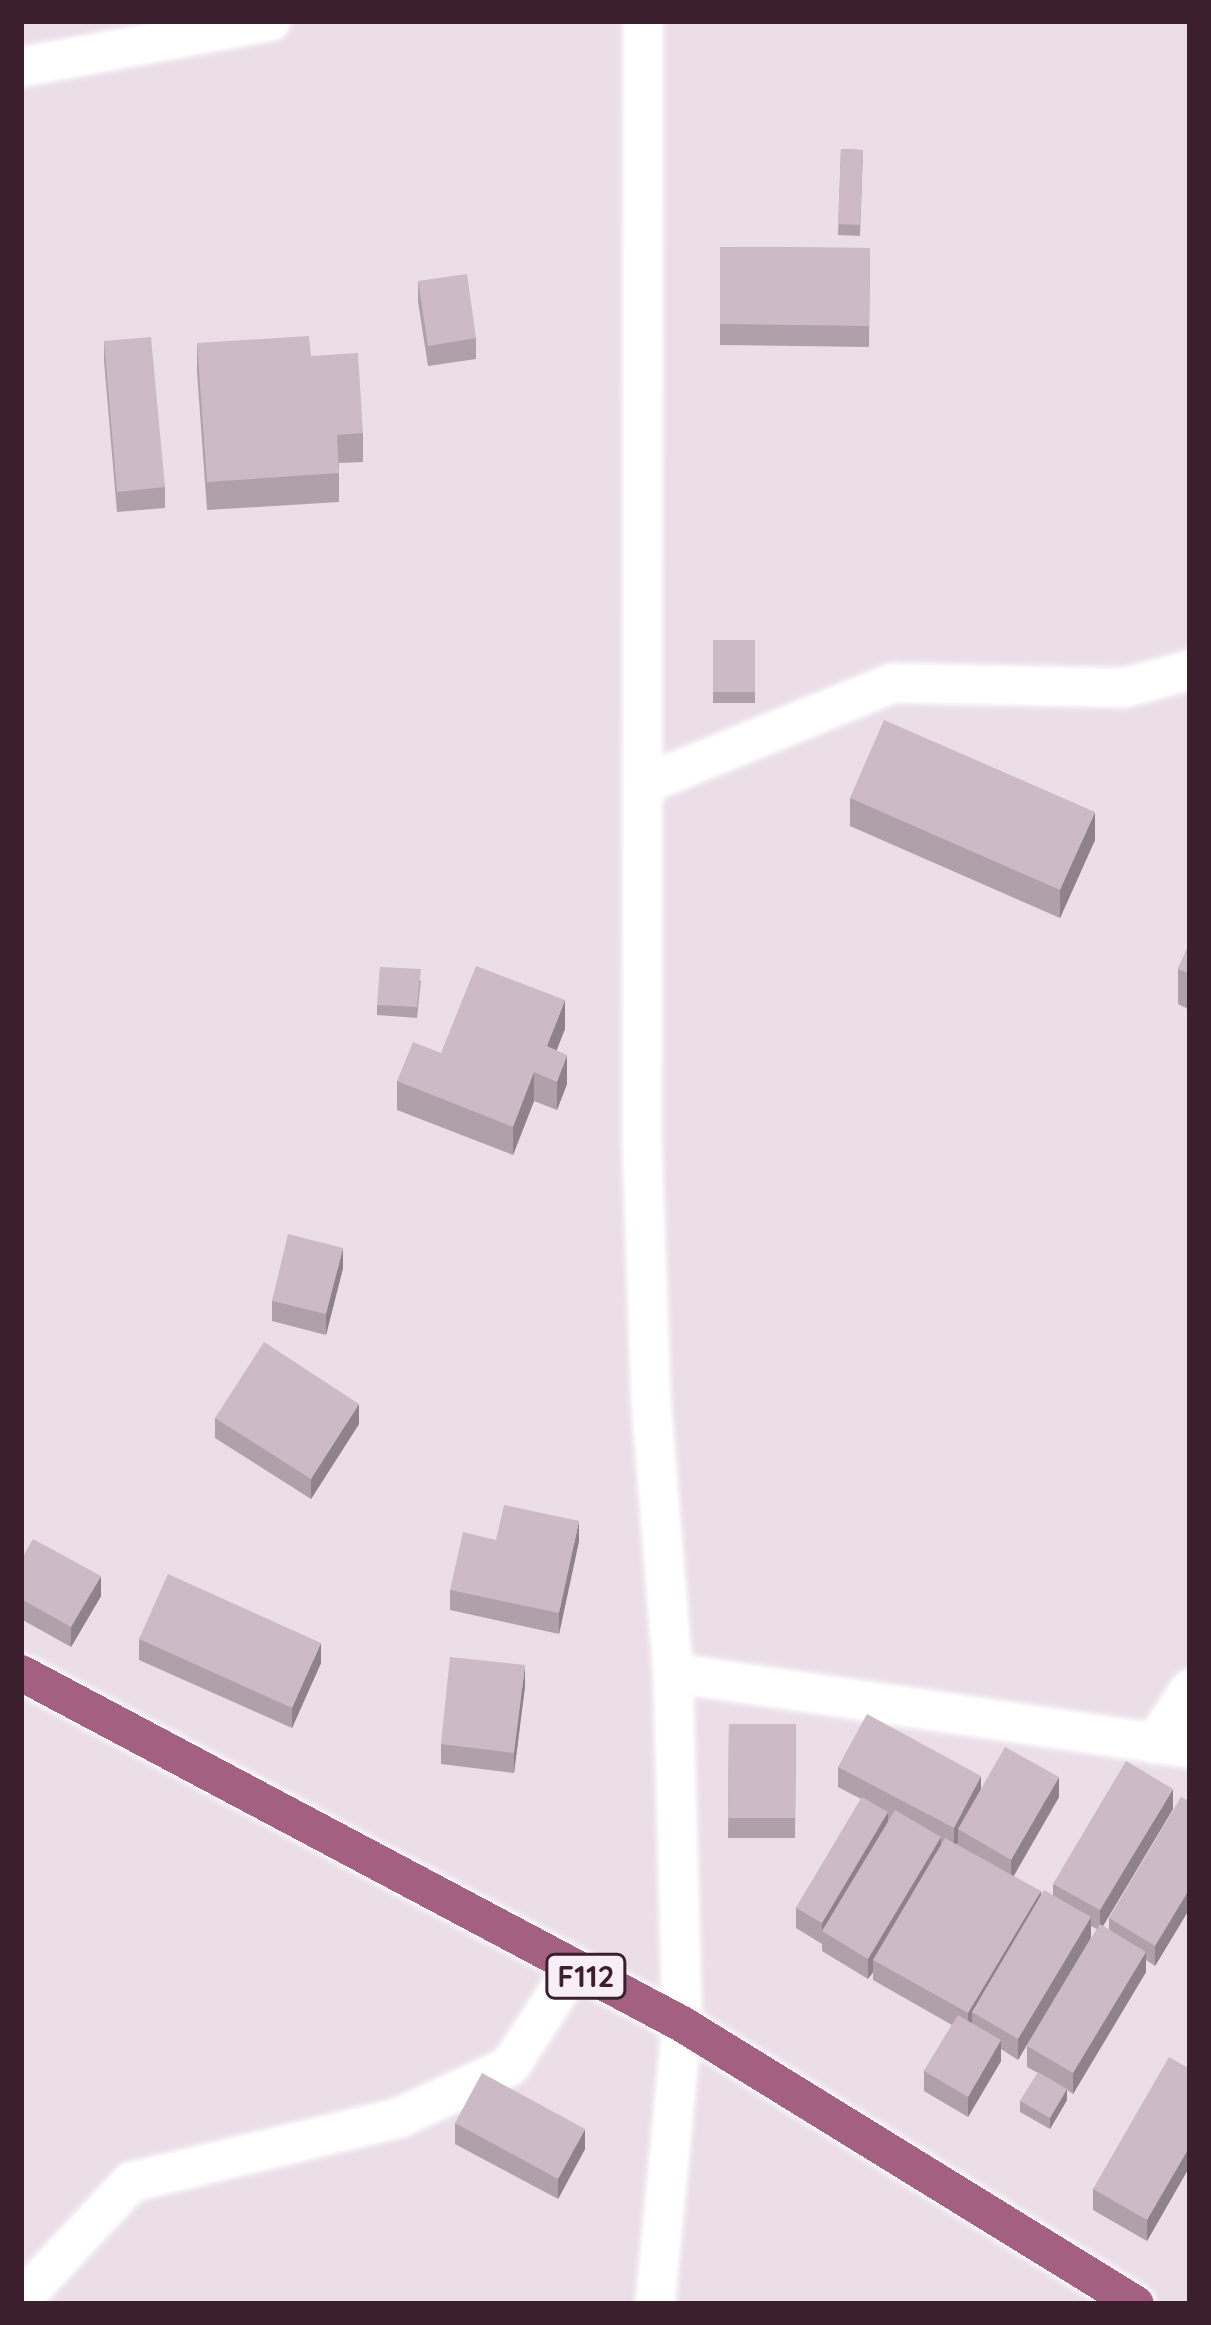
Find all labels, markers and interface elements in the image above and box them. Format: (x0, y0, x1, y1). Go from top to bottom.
road number: F112 (544, 1952, 628, 2000)

